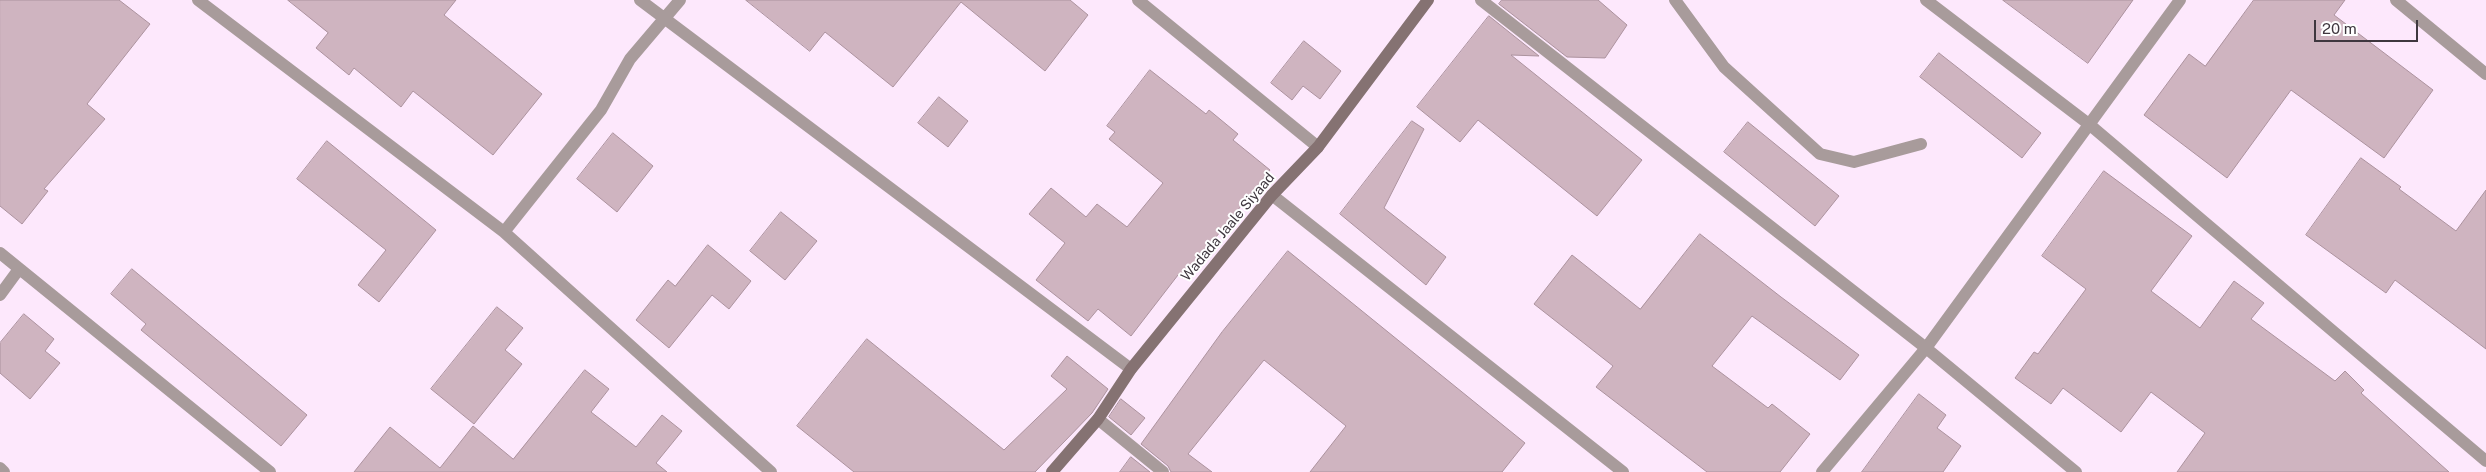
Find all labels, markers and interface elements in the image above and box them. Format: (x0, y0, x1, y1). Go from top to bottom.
scale bar (2316, 10, 2420, 42)
text: 20 m (2322, 20, 2357, 37)
street label: Wadada Jaale Siyaad (1178, 169, 1278, 285)

